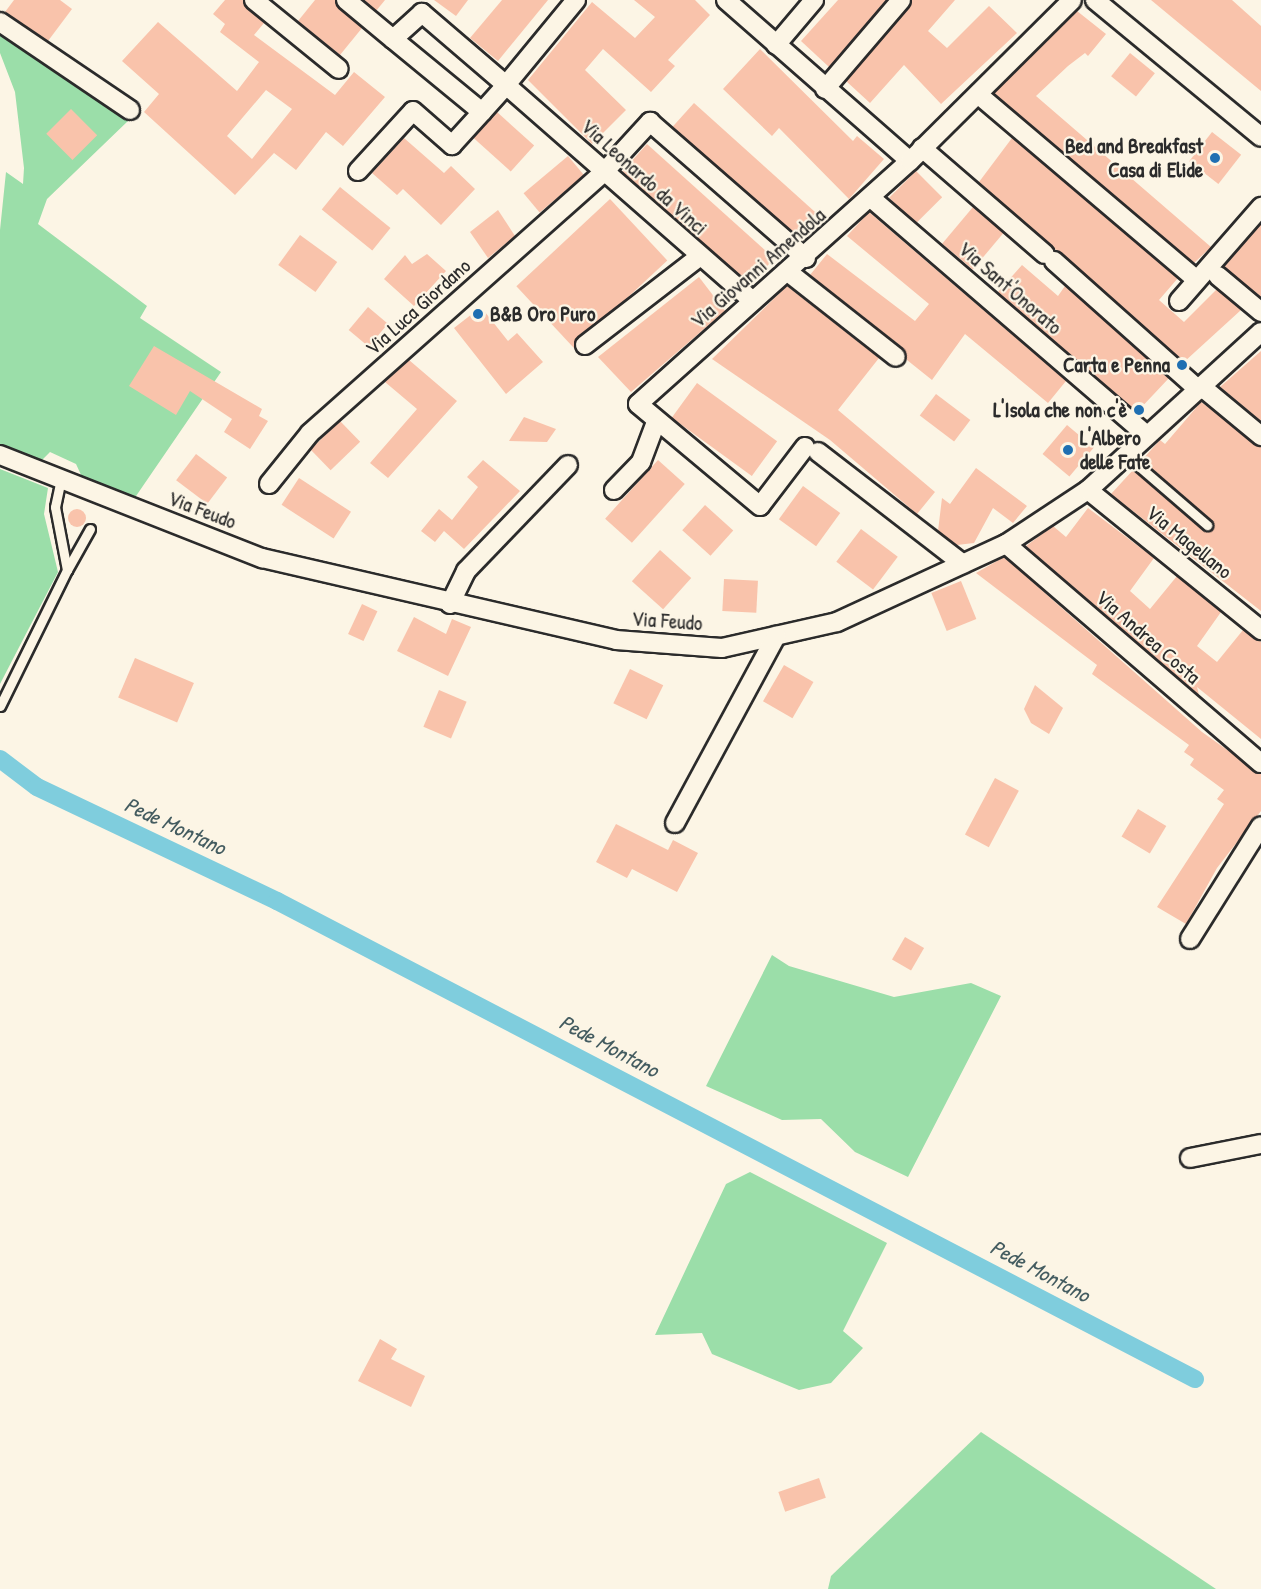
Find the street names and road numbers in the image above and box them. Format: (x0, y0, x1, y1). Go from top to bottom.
street label: Via Leonardo da Vinci (576, 114, 712, 240)
street label: Via Giovanni Amendola (685, 202, 831, 334)
street label: Via Sant'Onorato (953, 236, 1067, 340)
street label: Via Luca Giordano (360, 253, 476, 361)
street label: Via Feudo (164, 486, 240, 534)
street label: Via Magellano (1141, 500, 1237, 584)
street label: Via Andrea Costa (1090, 585, 1206, 689)
street label: Via Feudo (631, 606, 703, 636)

